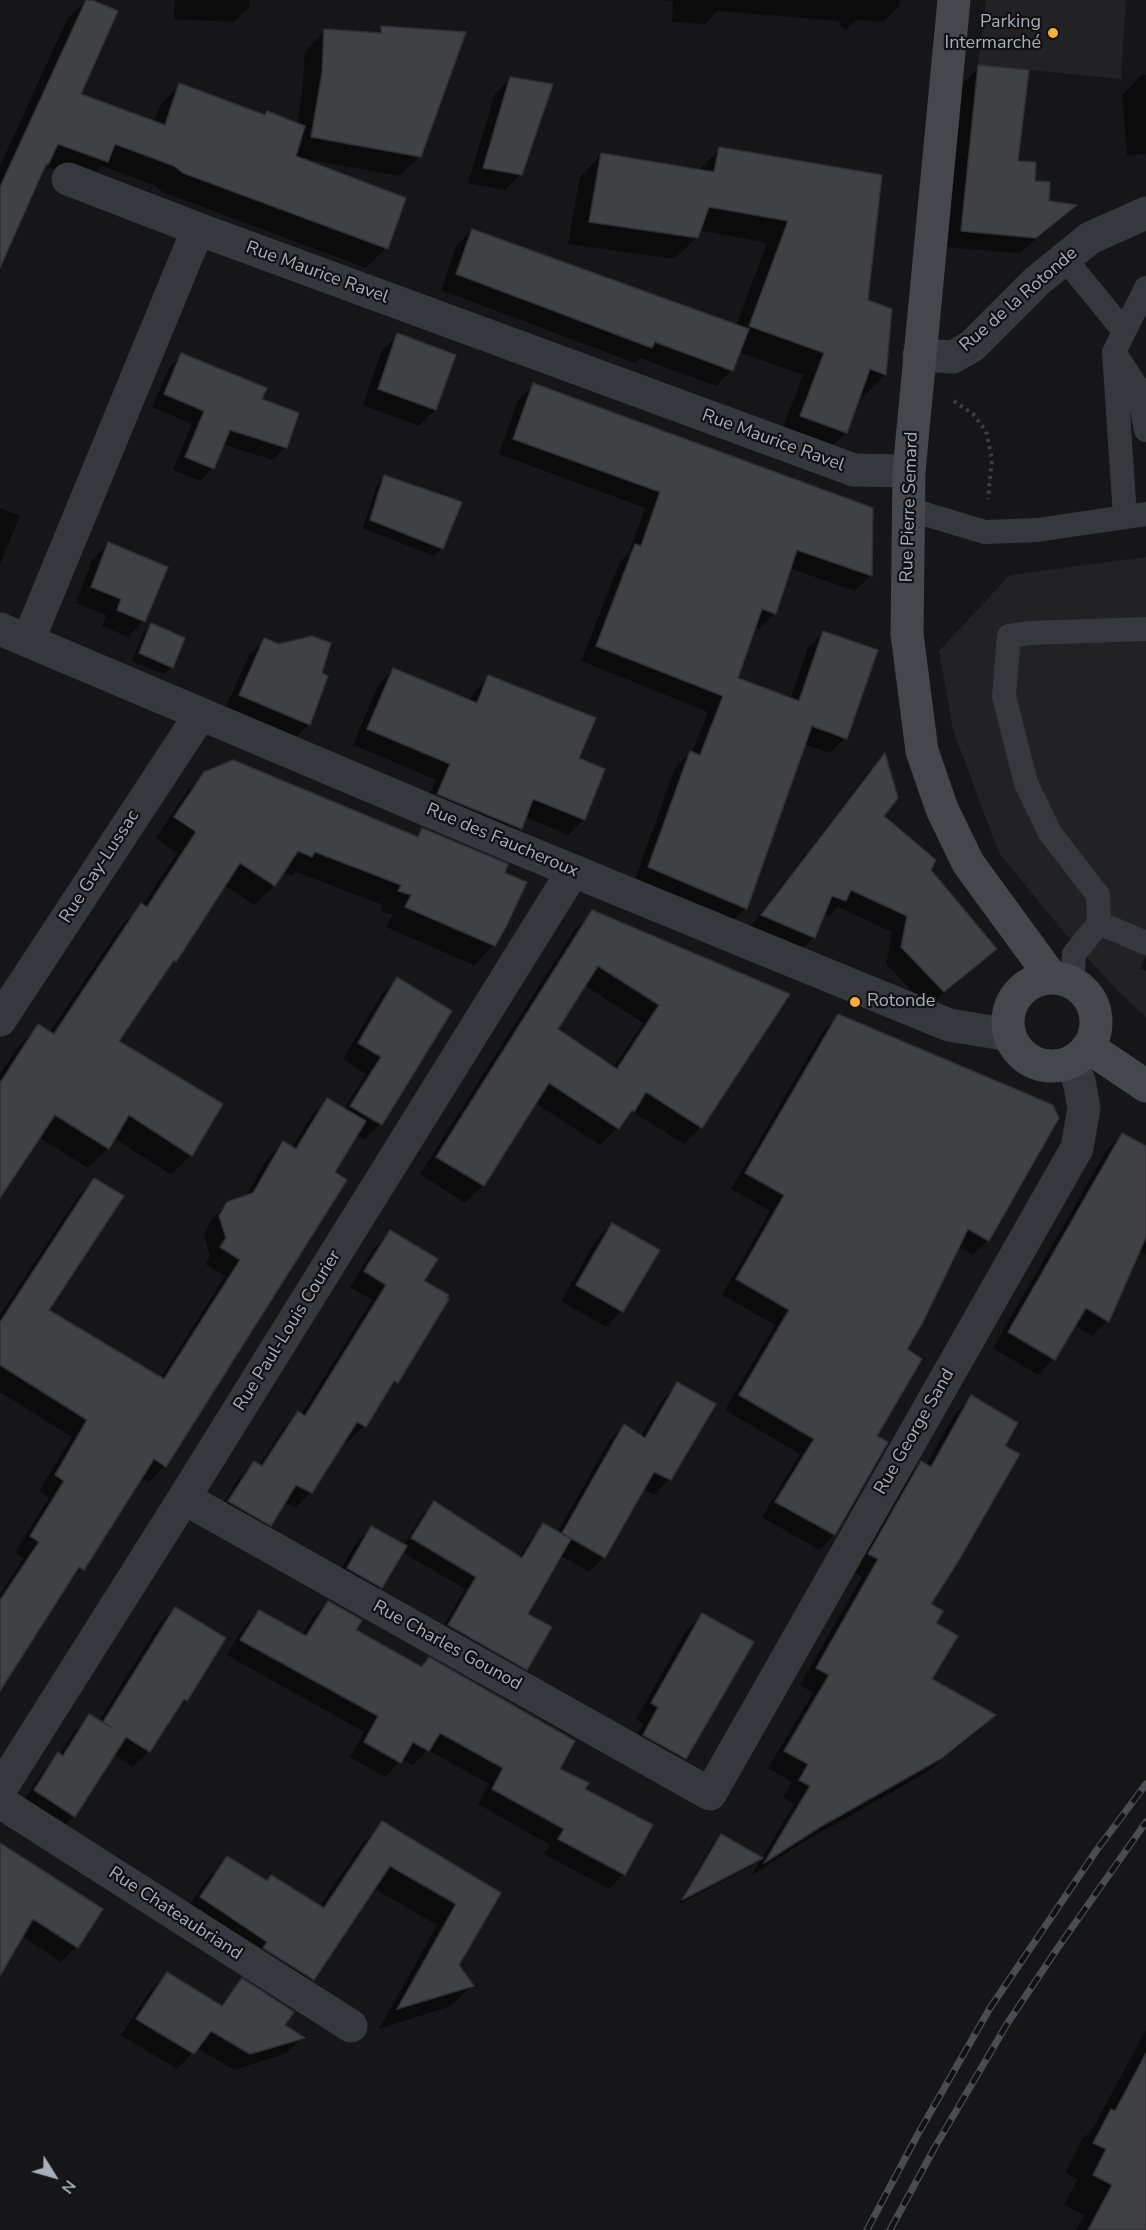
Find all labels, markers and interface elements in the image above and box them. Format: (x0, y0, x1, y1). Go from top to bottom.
place label: Parking Intermarché (945, 12, 1041, 54)
marker: Parking Intermarché (1046, 26, 1060, 40)
street label: Rue Maurice Ravel (243, 237, 391, 309)
street label: Rue de la Rotonde (956, 243, 1082, 357)
street label: Rue Maurice Ravel (699, 405, 847, 477)
street label: Rue Pierre Semard (897, 431, 923, 583)
street label: Rue des Faucheroux (423, 799, 581, 883)
street label: Rue Gay-Lussac (55, 806, 145, 928)
place label: Rotonde (867, 991, 935, 1013)
marker: Rotonde (848, 995, 862, 1009)
street label: Rue Paul-Louis Courier (230, 1247, 346, 1415)
street label: Rue George Sand (870, 1365, 960, 1499)
street label: Rue Charles Gounod (369, 1596, 525, 1696)
street label: Rue Chateaubriand (104, 1863, 246, 1965)
north arrow (24, 2146, 84, 2206)
text: N (56, 2175, 81, 2198)

